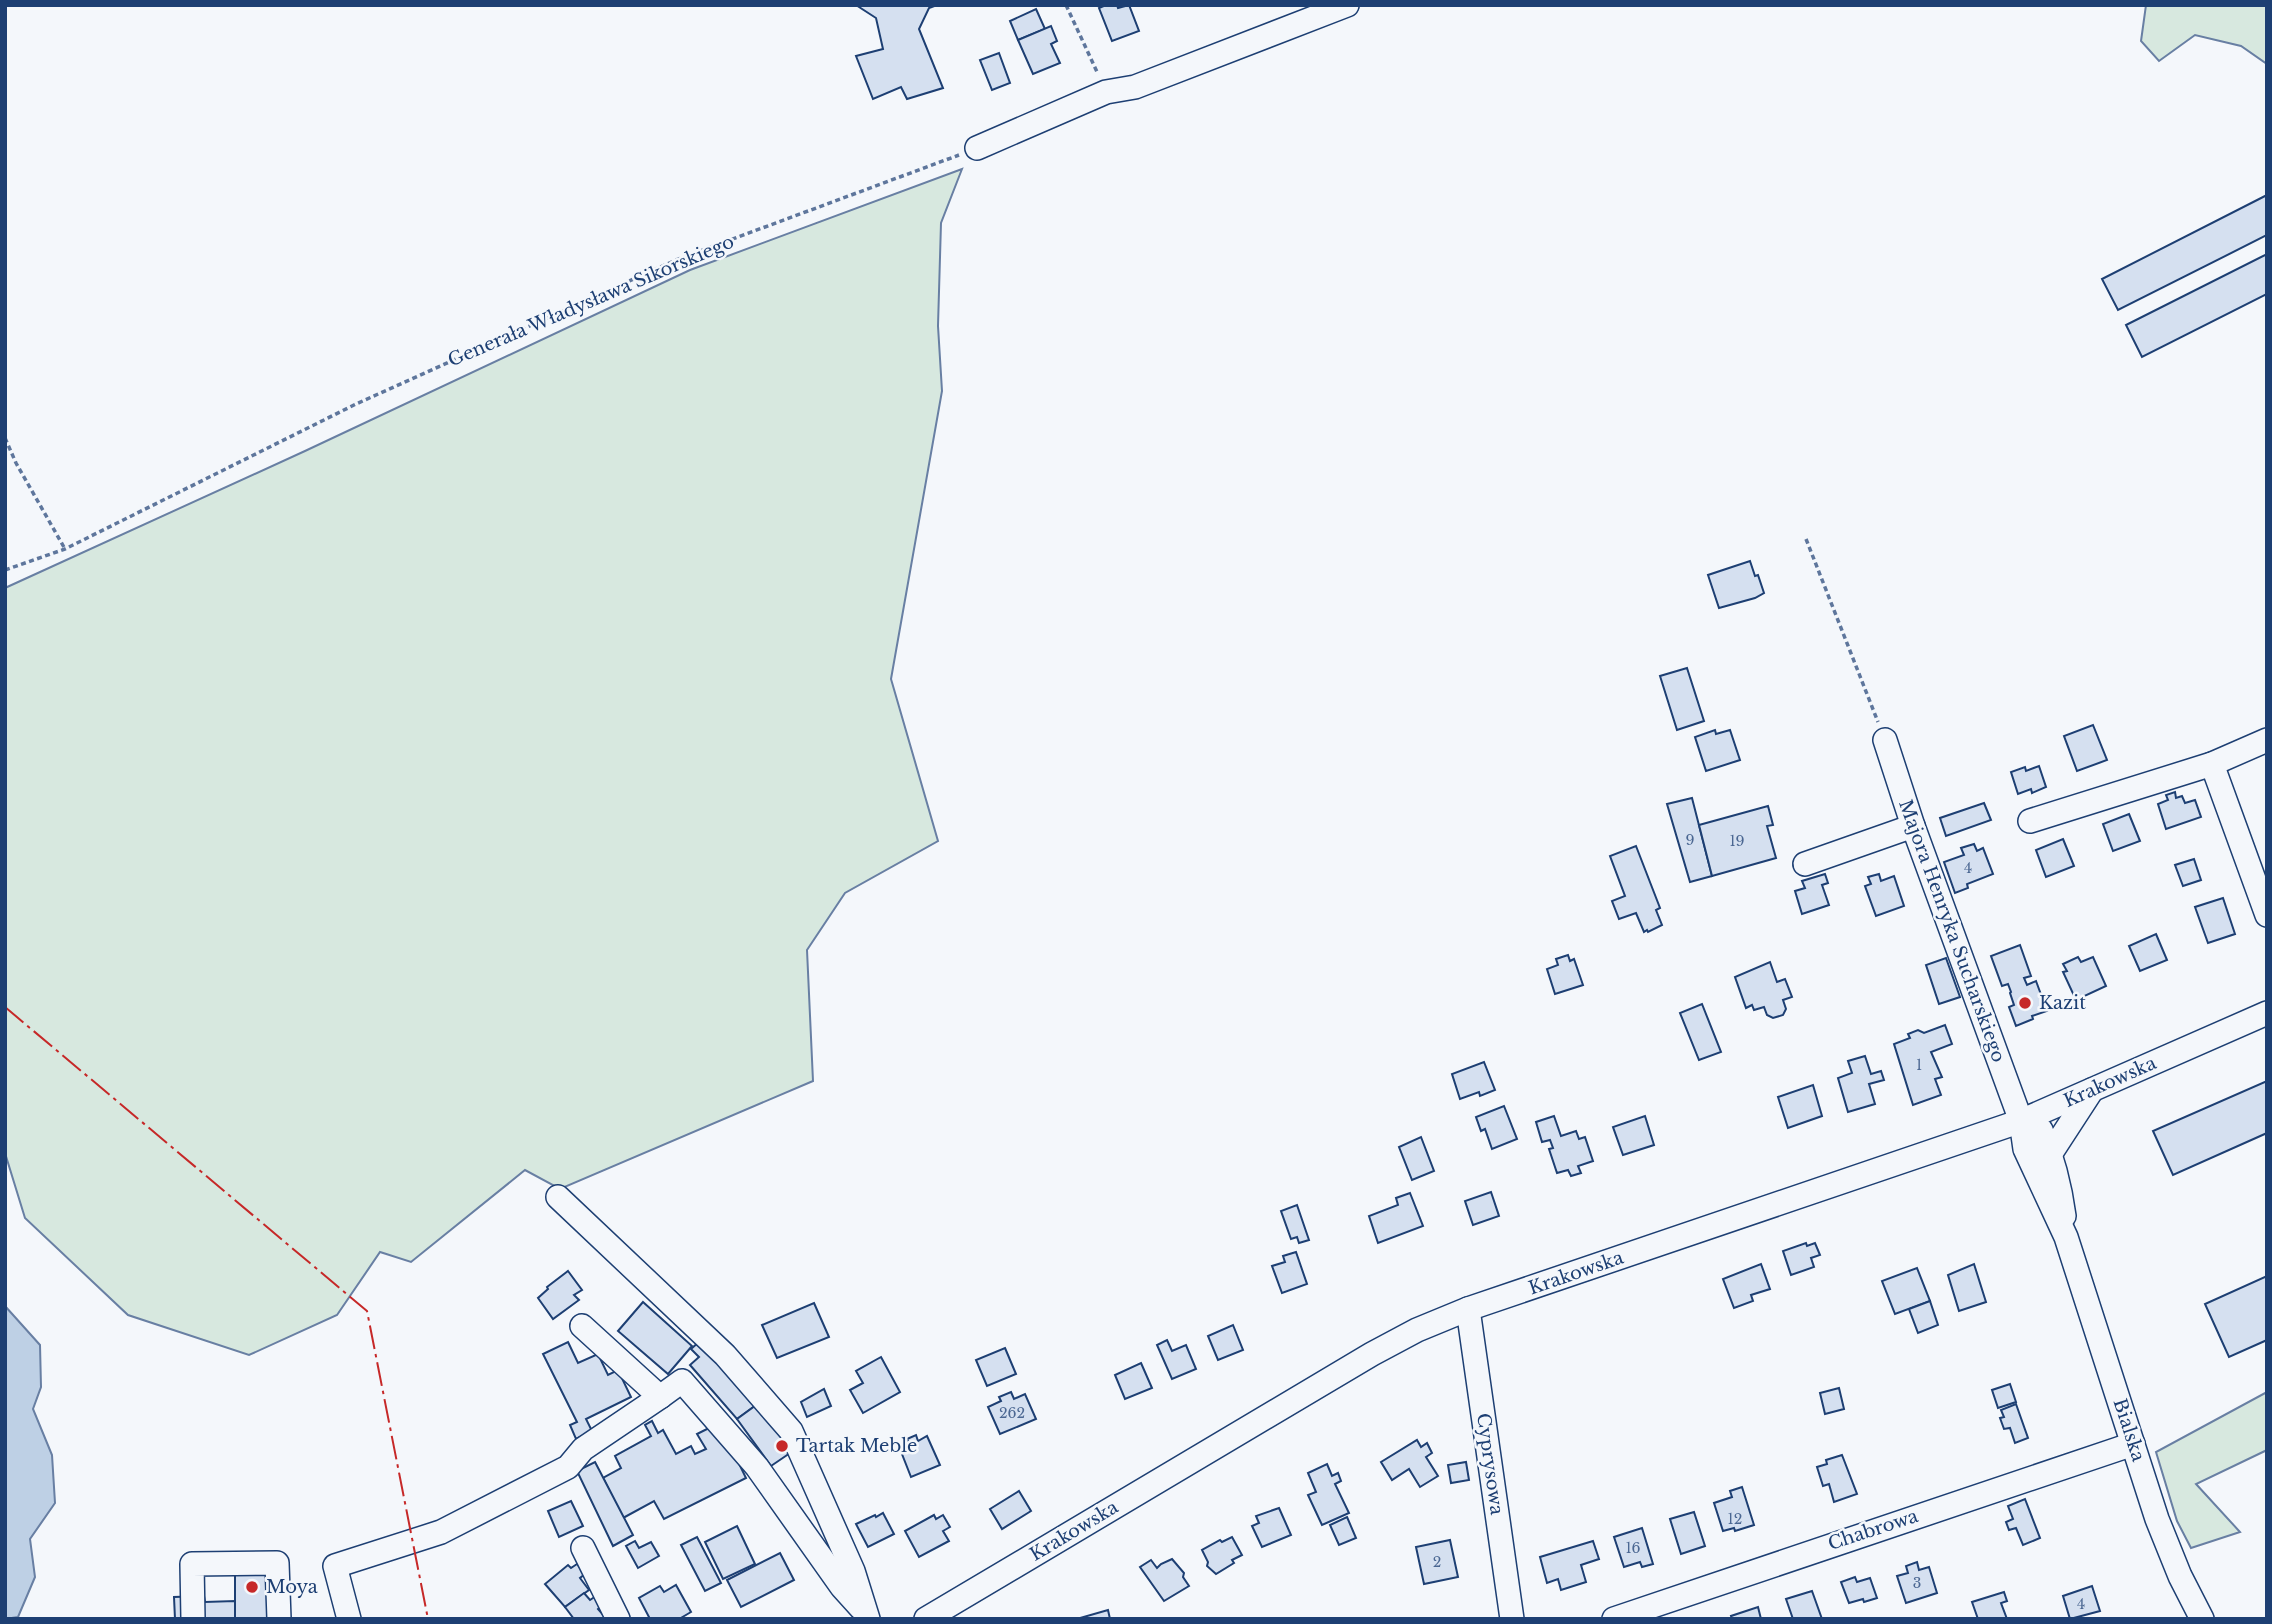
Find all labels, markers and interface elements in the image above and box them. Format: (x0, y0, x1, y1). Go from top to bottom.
street label: Generała Władysława Sikorskiego (445, 231, 737, 371)
street label: Majora Henryka Sucharskiego (1894, 797, 2010, 1065)
house number: 9 (1685, 831, 1695, 849)
house number: 19 (1729, 832, 1745, 850)
house number: 4 (1964, 859, 1972, 877)
place label: Kazit (2039, 992, 2086, 1014)
marker: Kazit (2017, 995, 2033, 1011)
street label: Krakowska (2060, 1052, 2160, 1112)
house number: 1 (1916, 1056, 1922, 1074)
street label: Krakowska (1526, 1247, 1626, 1299)
street label: Bialska (2108, 1396, 2150, 1464)
house number: 262 (999, 1404, 1025, 1422)
street label: Cyprysowa (1472, 1412, 1508, 1516)
place label: Tartak Meble (796, 1435, 917, 1457)
marker: Tartak Meble (774, 1438, 790, 1454)
street label: Krakowska (1026, 1496, 1122, 1566)
street label: Chabrowa (1825, 1505, 1921, 1555)
house number: 12 (1728, 1510, 1742, 1528)
house number: 16 (1625, 1539, 1641, 1557)
house number: 2 (1433, 1553, 1441, 1571)
house number: 3 (1913, 1574, 1921, 1592)
place label: Moya (266, 1576, 318, 1598)
marker: Moya (244, 1579, 260, 1595)
house number: 4 (2077, 1595, 2085, 1613)

